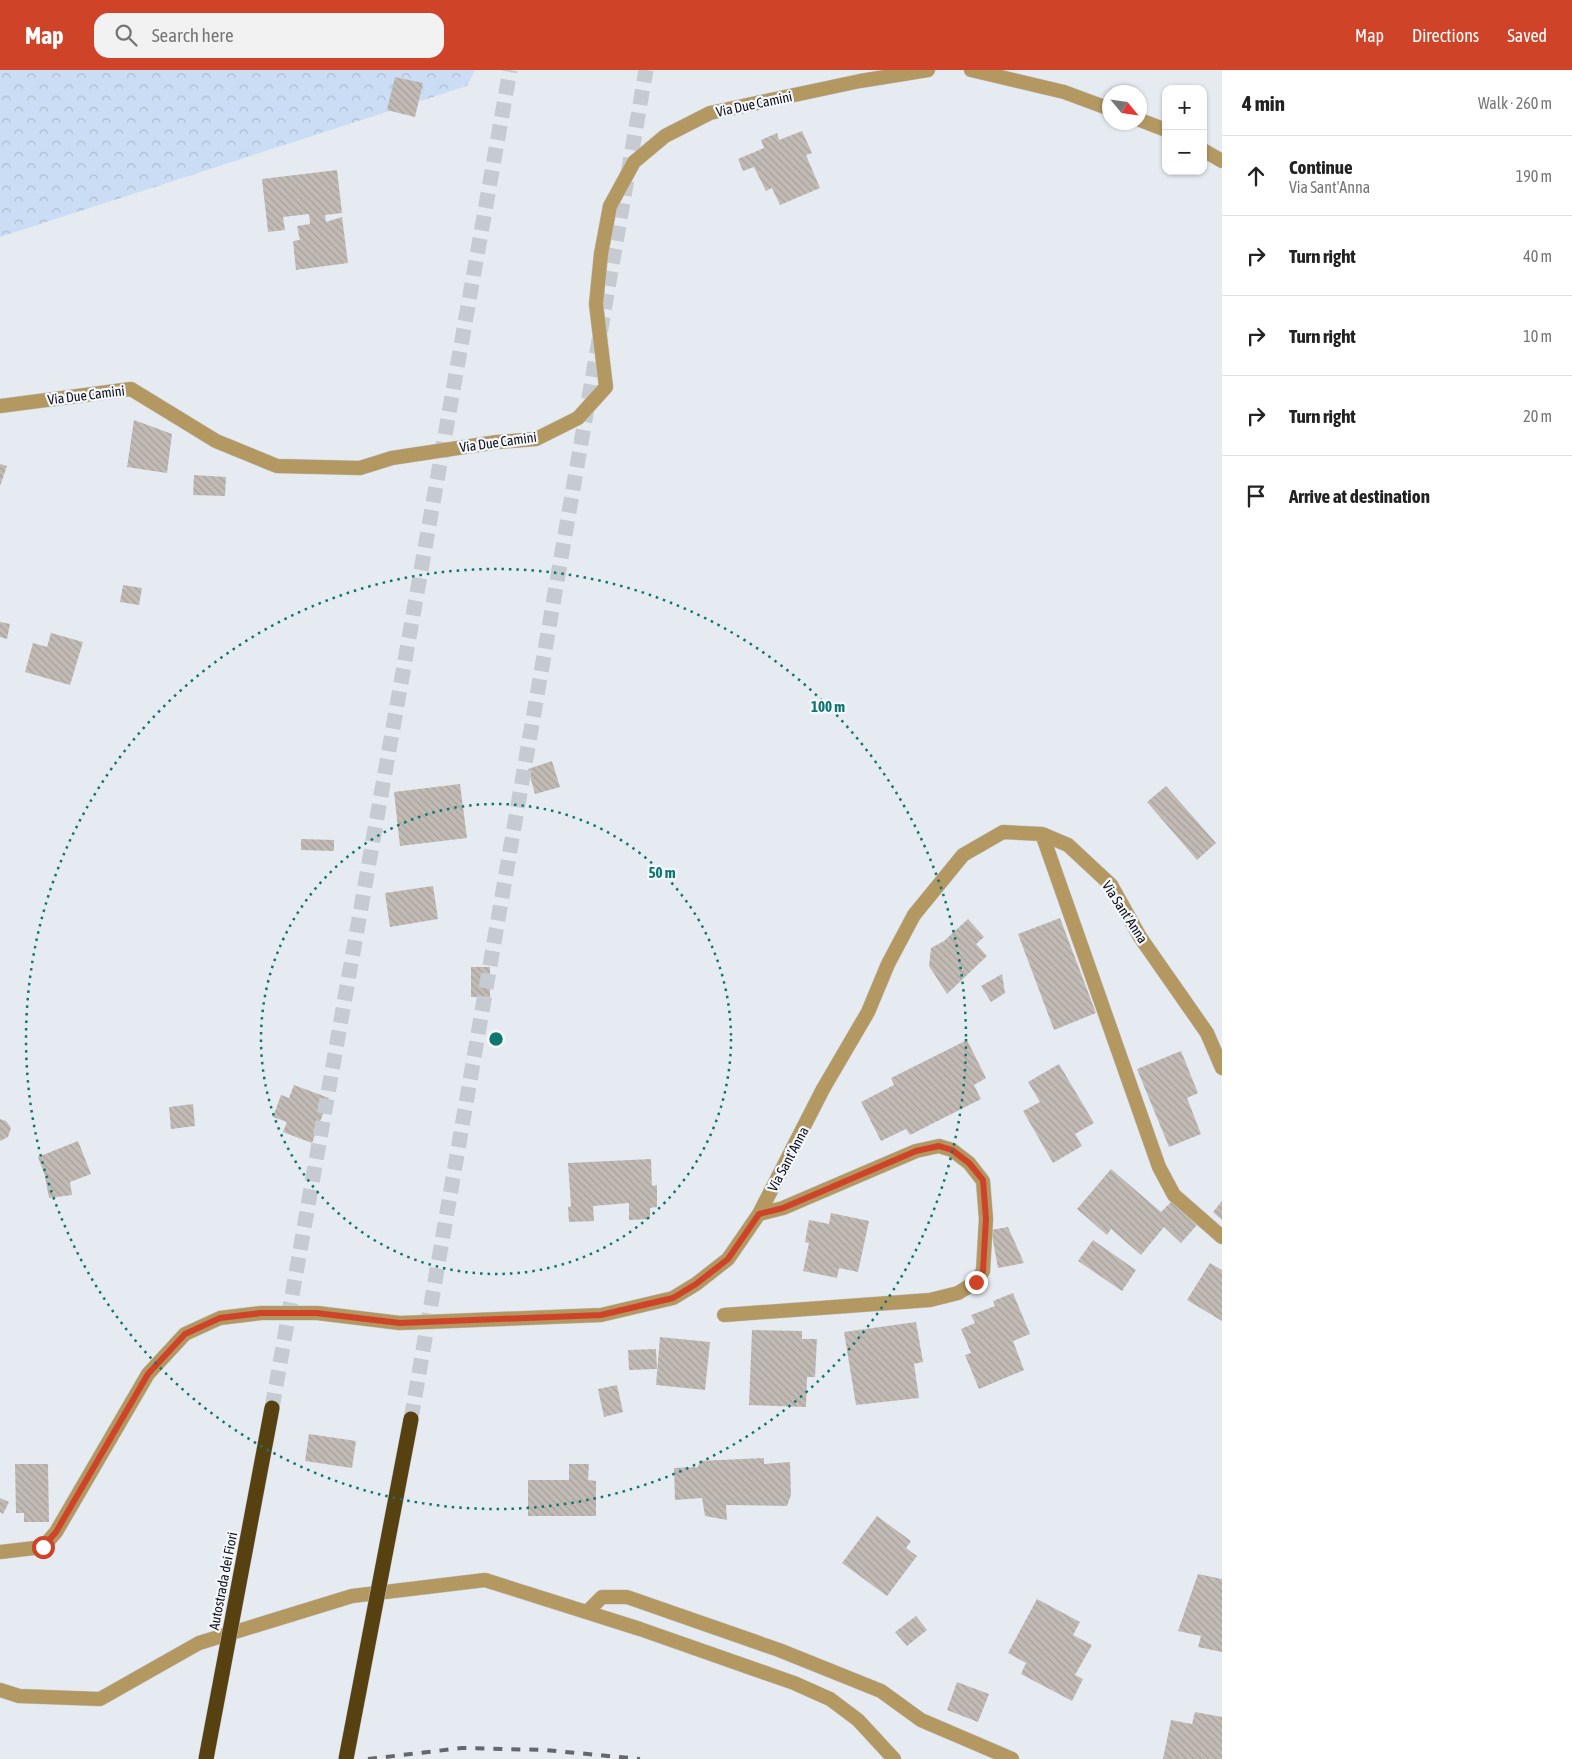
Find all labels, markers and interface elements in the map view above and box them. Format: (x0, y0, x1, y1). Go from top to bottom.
search box (94, 13, 444, 58)
icon: search (112, 21, 140, 49)
text: Map (25, 22, 64, 49)
text: Search here (152, 24, 234, 46)
text: Map (1355, 25, 1384, 46)
text: Directions (1412, 25, 1479, 46)
text: Saved (1507, 25, 1547, 46)
north arrow (1102, 85, 1147, 130)
map controls (1162, 85, 1207, 175)
button: + (1162, 85, 1207, 130)
street label: Via Due Camini (714, 88, 794, 120)
text: 4 min (1242, 91, 1285, 115)
text: Walk · 260 m (1478, 94, 1552, 112)
button: − (1162, 130, 1207, 175)
text: Continue (1289, 156, 1353, 178)
icon: ahead (1242, 162, 1270, 190)
text: 190 m (1516, 167, 1552, 185)
text: Via Sant'Anna (1289, 178, 1370, 196)
icon: right (1242, 242, 1270, 270)
text: Turn right (1289, 245, 1356, 267)
text: 40 m (1523, 247, 1552, 265)
icon: right (1242, 322, 1270, 350)
text: Turn right (1289, 325, 1356, 347)
text: 10 m (1523, 327, 1552, 345)
street label: Via Due Camini (47, 382, 125, 408)
icon: right (1242, 402, 1270, 430)
text: Turn right (1289, 405, 1356, 427)
text: 20 m (1523, 407, 1552, 425)
street label: Via Due Camini (459, 429, 537, 455)
icon: arrive (1242, 482, 1270, 510)
text: Arrive at destination (1289, 485, 1430, 507)
text: 100 m (811, 698, 845, 715)
text: 50 m (649, 864, 676, 881)
street label: Via Sant'Anna (1099, 878, 1151, 946)
centre of rings (487, 1030, 505, 1048)
street label: Via Sant'Anna (764, 1124, 812, 1194)
route end (965, 1271, 988, 1294)
street label: Autostrada dei Fiori (206, 1531, 240, 1631)
route start (32, 1536, 55, 1559)

